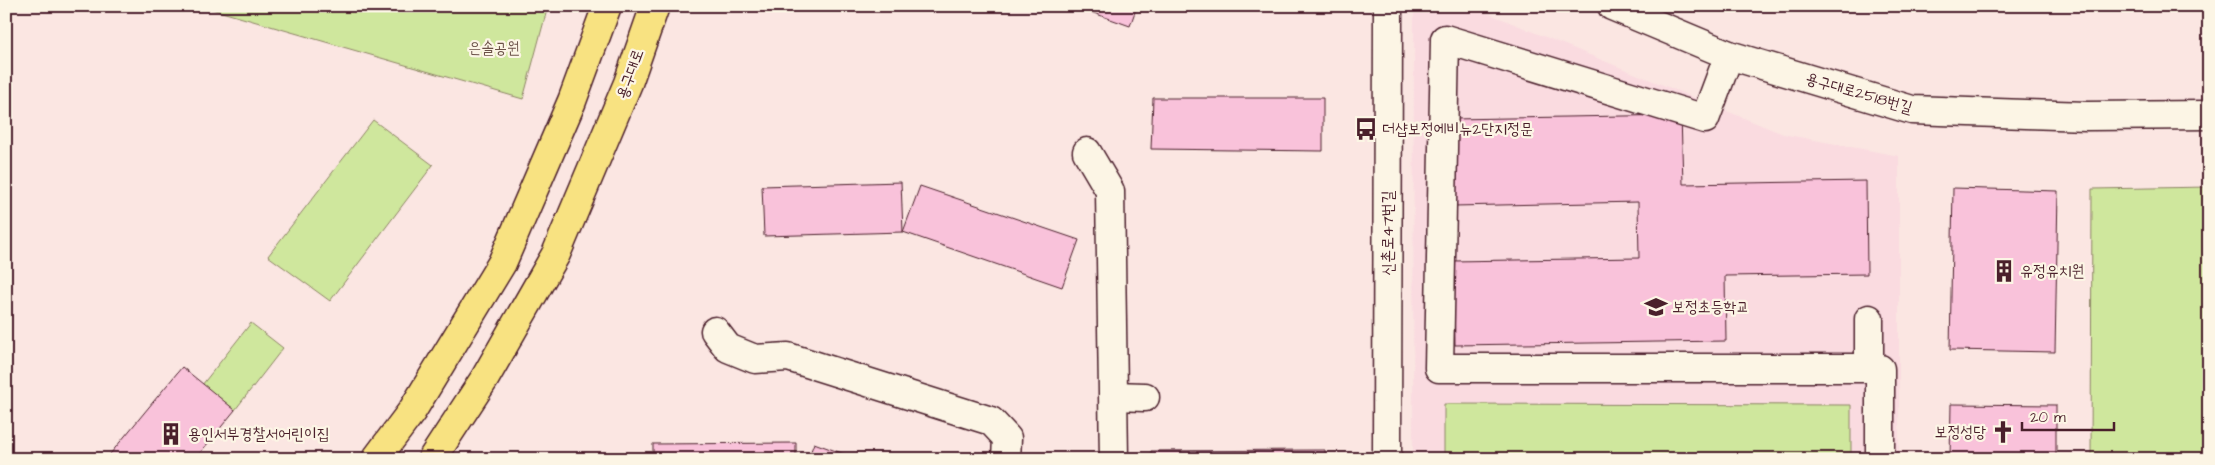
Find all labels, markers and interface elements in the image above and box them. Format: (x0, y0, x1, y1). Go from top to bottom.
park label: 은솔공원 (468, 37, 520, 59)
street label: 용구대로 (611, 46, 649, 102)
street label: 용구대로2518번길 (1803, 67, 1915, 119)
bus stop icon: 더샵보정에비뉴2단지정문 (1353, 116, 1379, 142)
place label: 더샵보정에비뉴2단지정문 (1382, 118, 1533, 140)
street label: 신촌로47번길 (1377, 190, 1399, 276)
building icon: 유정유치원 (1991, 258, 2017, 284)
place label: 유정유치원 (2020, 260, 2084, 282)
school or university icon: 보정초등학교 (1643, 294, 1669, 320)
place label: 보정초등학교 (1672, 296, 1749, 318)
scale bar (2022, 400, 2115, 432)
text: 20 m (2030, 407, 2066, 428)
church icon: 보정성당 (1990, 419, 2016, 445)
building icon: 용인서부경찰서어린이집 (158, 421, 184, 447)
place label: 보정성당 (1935, 421, 1986, 443)
place label: 용인서부경찰서어린이집 (188, 423, 330, 445)

